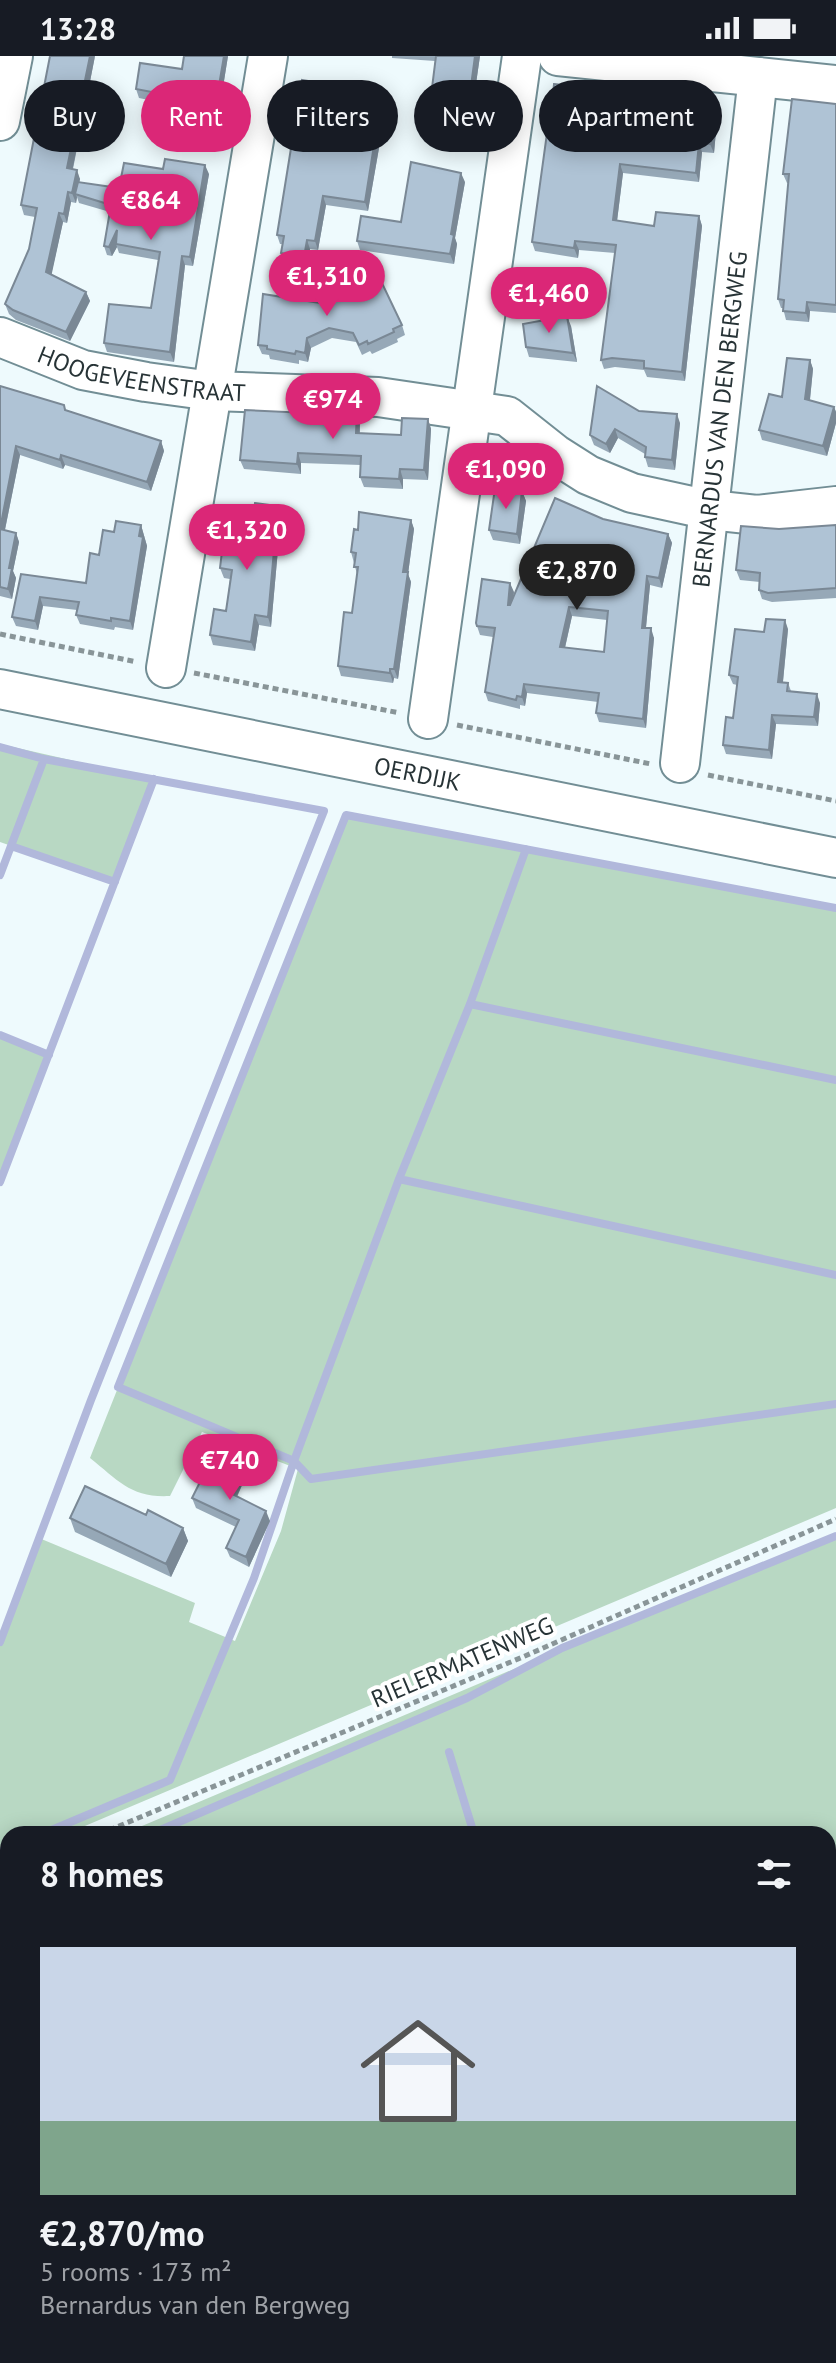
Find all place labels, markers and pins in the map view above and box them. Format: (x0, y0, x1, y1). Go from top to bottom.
pin: €864 (104, 174, 198, 242)
pin: €1,310 (262, 250, 392, 318)
pin: €1,460 (484, 267, 614, 335)
pin: €974 (286, 373, 380, 441)
pin: €1,090 (441, 443, 571, 511)
pin: €1,320 (182, 504, 312, 572)
pin: €2,870 (512, 544, 642, 612)
pin: €740 (183, 1434, 277, 1502)

